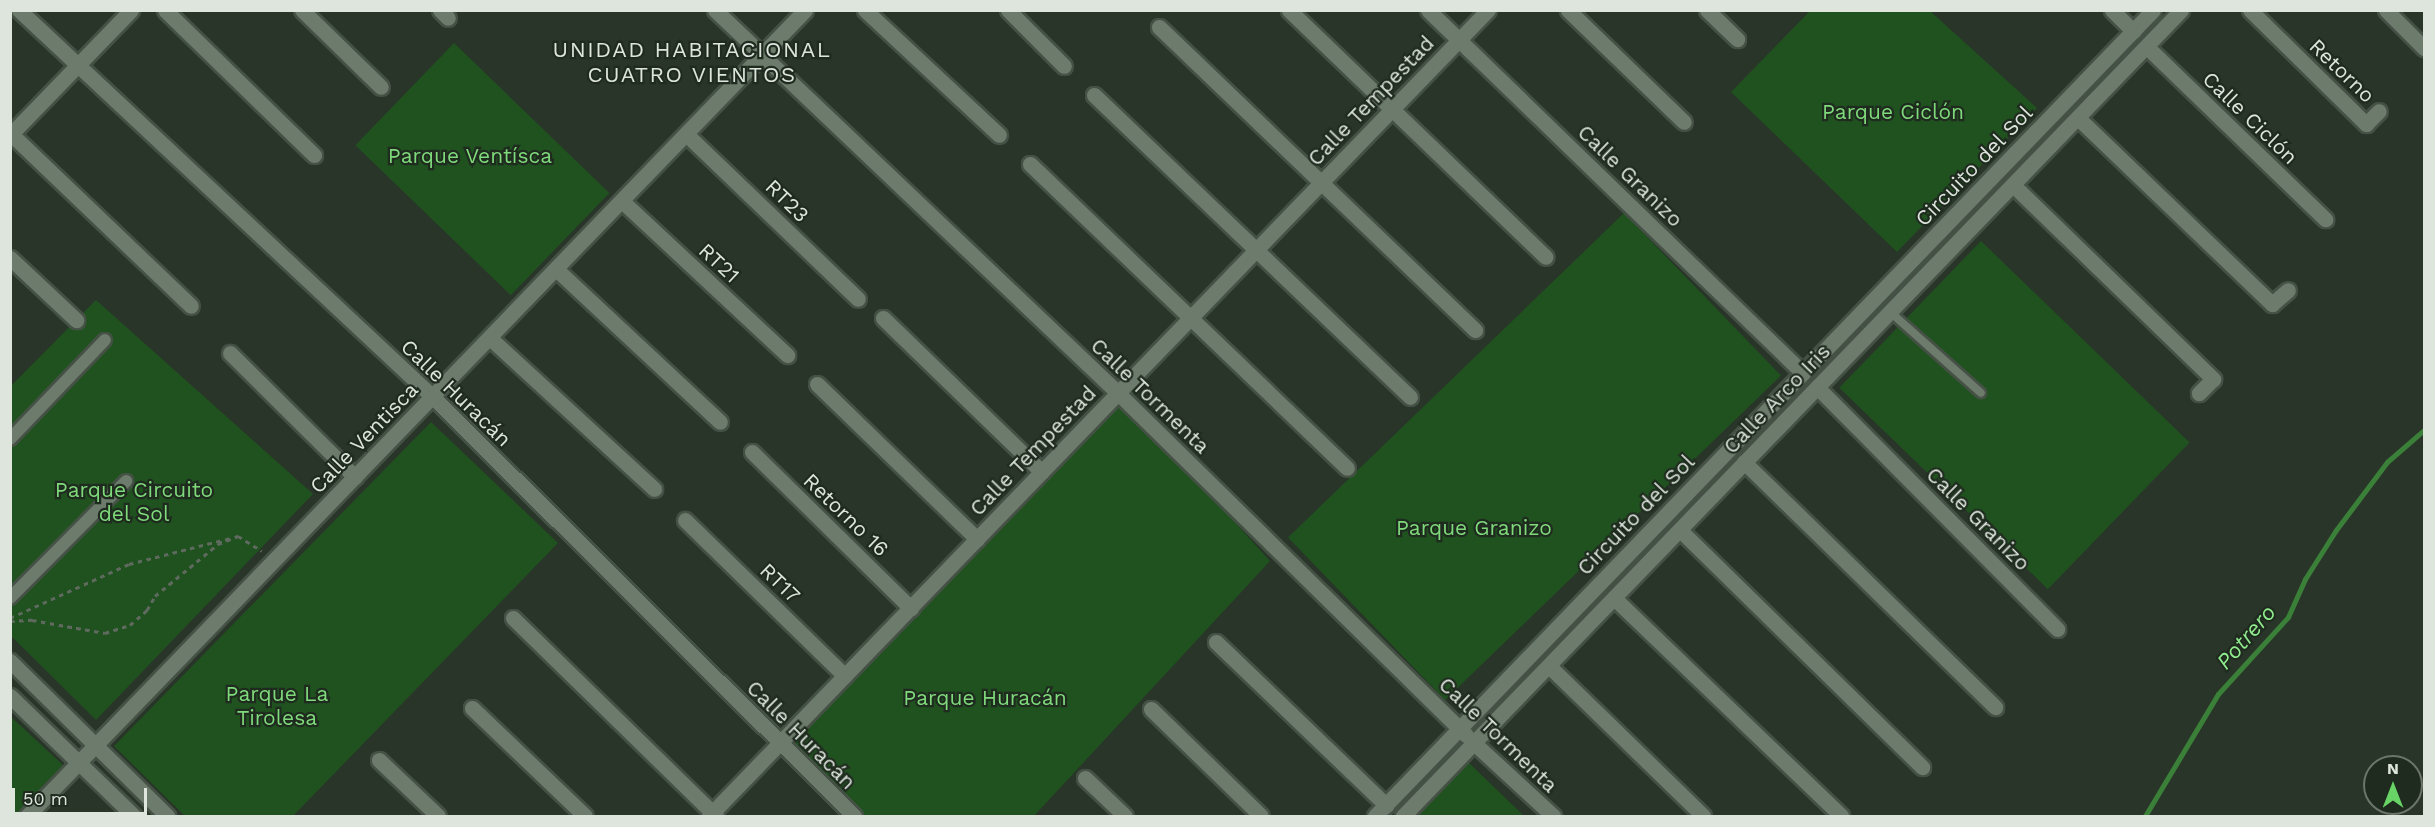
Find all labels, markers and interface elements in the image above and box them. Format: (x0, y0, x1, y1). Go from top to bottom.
street label: Calle Tempestad (1302, 31, 1440, 171)
street label: Retorno (2304, 34, 2380, 108)
district label: UNIDAD HABITACIONAL CUATRO VIENTOS (553, 36, 831, 88)
street label: Calle Ciclón (2197, 66, 2303, 170)
park label: Parque Ciclón (1822, 99, 1964, 125)
street label: Circuito del Sol (1910, 100, 2038, 232)
street label: Calle Granizo (1572, 120, 1688, 232)
park label: Parque Ventísca (387, 143, 553, 169)
street label: RT23 (760, 174, 814, 228)
street label: RT21 (693, 238, 745, 288)
street label: Calle Tormenta (1085, 333, 1215, 459)
street label: Calle Huracán (396, 334, 516, 452)
street label: Calle Arco Iris (1718, 339, 1836, 459)
street label: Calle Ventisca (305, 377, 423, 499)
street label: Calle Tempestad (964, 381, 1102, 521)
street label: Circuito del Sol (1572, 449, 1700, 581)
street label: Calle Granizo (1921, 462, 2035, 576)
street label: Retorno 16 (798, 468, 894, 562)
park label: Parque Circuito del Sol (55, 477, 213, 527)
park label: Parque Granizo (1396, 515, 1552, 541)
street label: RT17 (755, 558, 805, 608)
water label: Potrero (2211, 599, 2281, 675)
street label: Calle Tormenta (1433, 672, 1563, 798)
street label: Calle Huracán (741, 675, 861, 795)
park label: Parque La Tirolesa (226, 681, 328, 731)
park label: Parque Huracán (903, 685, 1067, 711)
north arrow (2363, 755, 2423, 815)
text: N (2387, 759, 2399, 778)
scale bar (15, 776, 150, 814)
text: 50 m (23, 788, 68, 809)

